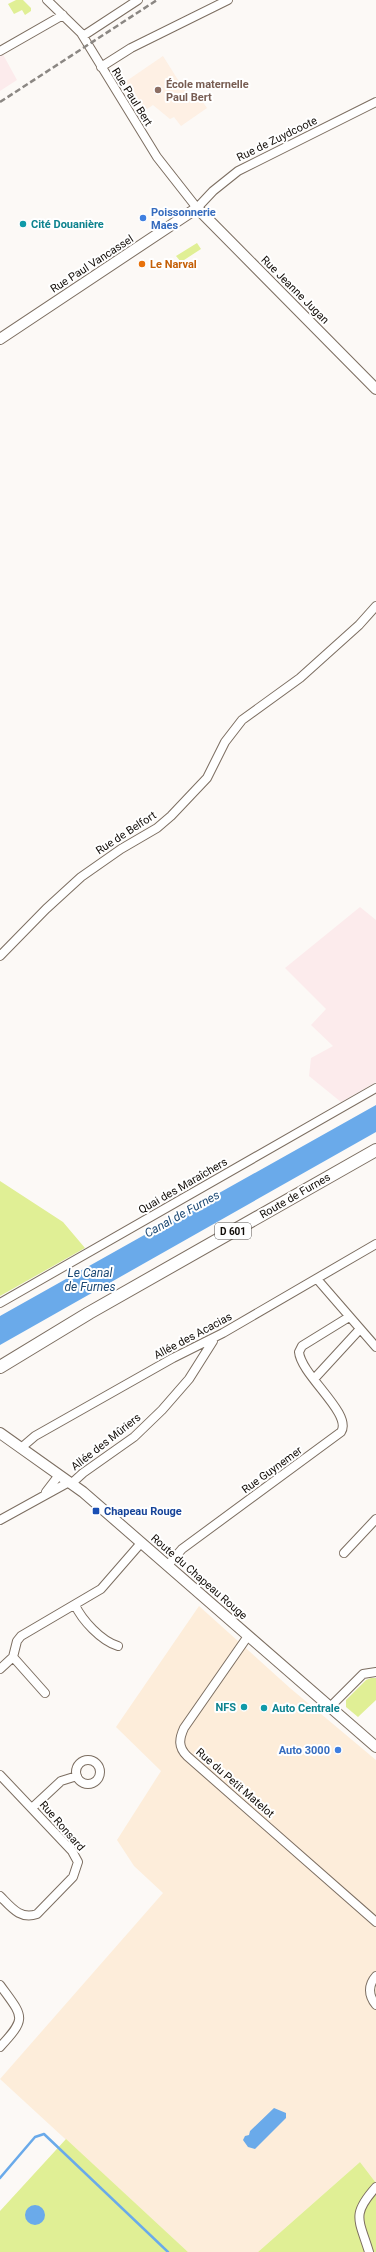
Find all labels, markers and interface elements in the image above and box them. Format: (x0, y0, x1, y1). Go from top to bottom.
street label: Rue Paul Bert (109, 66, 155, 129)
place label: École maternelle Paul Bert (166, 78, 249, 104)
marker: École maternelle Paul Bert (153, 85, 163, 95)
street label: Rue de Zuydcoote (235, 114, 319, 164)
place label: Poissonnerie Maes (151, 206, 216, 232)
marker: Poissonnerie Maes (138, 213, 148, 223)
place label: Cité Douanière (31, 218, 104, 231)
marker: Cité Douanière (18, 219, 28, 229)
street label: Rue Paul Vancassel (48, 232, 136, 296)
street label: Rue Jeanne Jugan (258, 253, 332, 327)
place label: Le Narval (150, 258, 197, 271)
marker: Le Narval (137, 259, 147, 269)
street label: Rue de Belfort (93, 808, 159, 857)
street label: Quai des Maraîchers (136, 1155, 230, 1217)
street label: Route de Furnes (257, 1170, 333, 1221)
water label: Canal de Furnes (142, 1188, 222, 1240)
road number: D 601 (215, 1223, 251, 1239)
water label: Le Canal de Furnes (65, 1266, 115, 1294)
street label: Allée des Acacias (152, 1310, 234, 1362)
street label: Allée des Mûriers (69, 1411, 144, 1473)
street label: Rue Guynemer (239, 1444, 305, 1496)
place label: Chapeau Rouge (104, 1505, 182, 1518)
marker: Chapeau Rouge (91, 1506, 101, 1516)
street label: Route du Chapeau Rouge (148, 1532, 250, 1622)
place label: NFS (215, 1701, 236, 1714)
marker: NFS (239, 1702, 249, 1712)
place label: Auto Centrale (272, 1702, 340, 1715)
marker: Auto Centrale (259, 1703, 269, 1713)
place label: Auto 3000 (279, 1744, 330, 1757)
marker: Auto 3000 (333, 1745, 343, 1755)
street label: Rue du Petit Matelot (193, 1746, 277, 1821)
street label: Rue Ronsard (37, 1798, 87, 1854)

